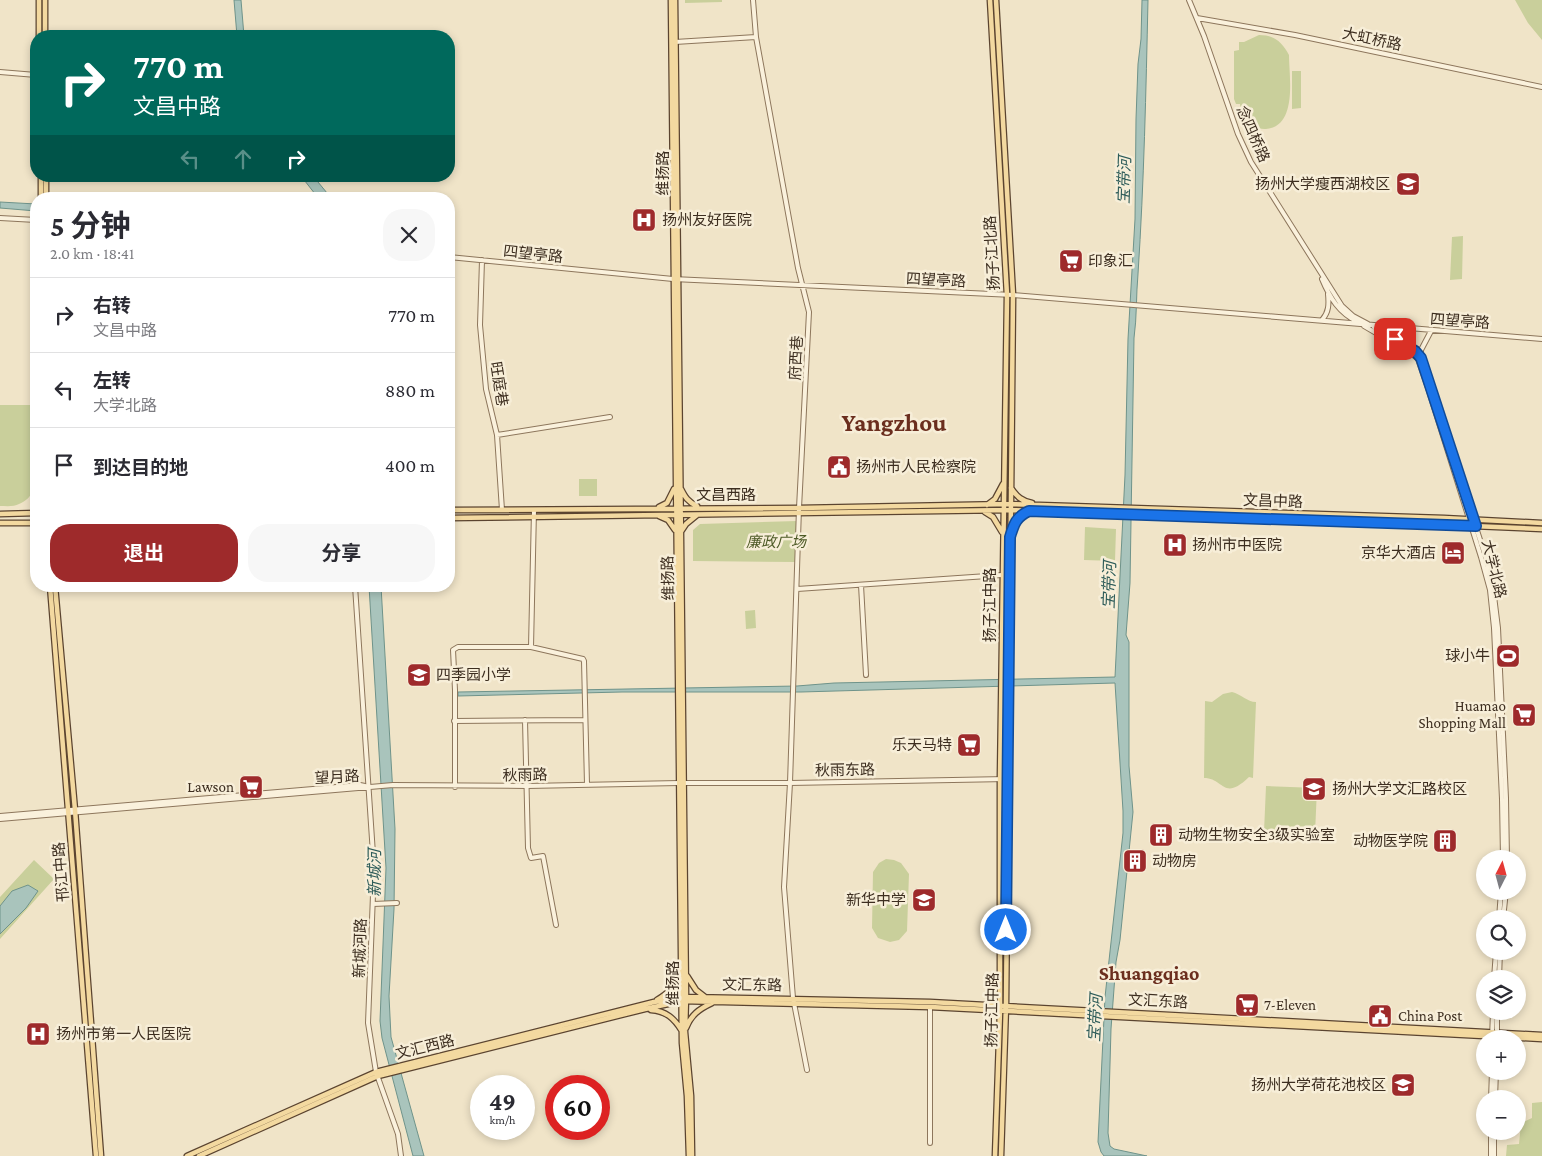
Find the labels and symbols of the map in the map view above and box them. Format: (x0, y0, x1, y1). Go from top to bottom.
street label: 大虹桥路 (1341, 25, 1403, 53)
street label: 念四桥路 (1233, 103, 1273, 165)
street label: 维扬路 (655, 150, 671, 196)
water label: 宝带河 (1115, 153, 1133, 204)
school or university icon: 扬州大学瘦西湖校区 (1395, 171, 1421, 197)
place label: 扬州大学瘦西湖校区 (1255, 175, 1390, 192)
hospital icon: 扬州友好医院 (631, 207, 657, 233)
place label: 扬州友好医院 (662, 211, 752, 228)
street label: 扬子江北路 (981, 215, 1002, 291)
street label: 四望亭路 (502, 243, 564, 265)
supermarket icon: 印象汇 (1058, 248, 1084, 274)
place label: 印象汇 (1088, 252, 1133, 269)
street label: 四望亭路 (906, 270, 966, 290)
street label: 四望亭路 (1430, 311, 1490, 331)
pin (1374, 318, 1416, 360)
street label: 府西巷 (787, 335, 805, 381)
street label: 旺庭巷 (488, 361, 510, 407)
district label: Yangzhou (842, 409, 946, 436)
public building icon: 扬州市人民检察院 (826, 454, 852, 480)
place label: 扬州市人民检察院 (856, 458, 976, 475)
street label: 文昌西路 (696, 487, 756, 503)
street label: 文昌中路 (1243, 492, 1303, 510)
hospital icon: 扬州市中医院 (1162, 532, 1188, 558)
park label: 廉政广场 (746, 534, 808, 550)
place label: 扬州市中医院 (1192, 536, 1282, 553)
street label: 大学北路 (1479, 538, 1510, 600)
hotel icon: 京华大酒店 (1440, 540, 1466, 566)
place label: 京华大酒店 (1361, 544, 1436, 561)
street label: 维扬路 (660, 555, 676, 601)
water label: 宝带河 (1100, 558, 1118, 609)
street label: 扬子江中路 (982, 567, 998, 643)
sports icon: 球小牛 (1495, 643, 1521, 669)
place label: 球小牛 (1445, 648, 1490, 664)
school or university icon: 四季园小学 (406, 662, 432, 688)
place label: 四季园小学 (436, 667, 511, 683)
place label: Huamao Shopping Mall (1418, 698, 1506, 732)
supermarket icon: Huamao Shopping Mall (1511, 702, 1537, 728)
supermarket icon: 乐天马特 (956, 732, 982, 758)
place label: 乐天马特 (892, 737, 952, 753)
street label: 秋雨东路 (815, 761, 875, 779)
street label: 秋雨路 (502, 767, 548, 783)
street label: 望月路 (314, 768, 360, 786)
supermarket icon: Lawson (238, 774, 264, 800)
school or university icon: 扬州大学文汇路校区 (1301, 776, 1327, 802)
place label: Lawson (187, 779, 234, 795)
place label: 扬州大学文汇路校区 (1332, 780, 1467, 797)
building icon: 动物生物安全3级实验室 (1148, 822, 1174, 848)
place label: 动物生物安全3级实验室 (1178, 827, 1335, 843)
building icon: 动物医学院 (1432, 828, 1458, 854)
place label: 动物医学院 (1353, 833, 1428, 849)
street label: 邗江中路 (50, 841, 72, 903)
water label: 新城河 (366, 846, 383, 897)
building icon: 动物房 (1122, 848, 1148, 874)
north arrow (1476, 850, 1526, 900)
place label: 动物房 (1152, 853, 1197, 869)
school or university icon: 新华中学 (911, 887, 937, 913)
place label: 新华中学 (846, 891, 906, 908)
position arrow (979, 903, 1031, 955)
street label: 新城河路 (351, 918, 369, 978)
street label: 维扬路 (665, 960, 681, 1006)
district label: Shuangqiao (1099, 962, 1199, 984)
street label: 扬子江中路 (983, 972, 1001, 1048)
street label: 文汇东路 (722, 976, 782, 994)
water label: 宝带河 (1085, 991, 1105, 1042)
street label: 文汇东路 (1128, 991, 1188, 1011)
supermarket icon: 7-Eleven (1234, 992, 1260, 1018)
place label: 7-Eleven (1264, 997, 1316, 1013)
public building icon: China Post (1367, 1003, 1393, 1029)
place label: China Post (1398, 1008, 1463, 1024)
hospital icon: 扬州市第一人民医院 (25, 1021, 51, 1047)
place label: 扬州市第一人民医院 (56, 1025, 191, 1042)
street label: 文汇西路 (394, 1032, 456, 1062)
school or university icon: 扬州大学荷花池校区 (1390, 1072, 1416, 1098)
speed limit sign: 60 (545, 1075, 610, 1140)
place label: 扬州大学荷花池校区 (1251, 1076, 1386, 1093)

